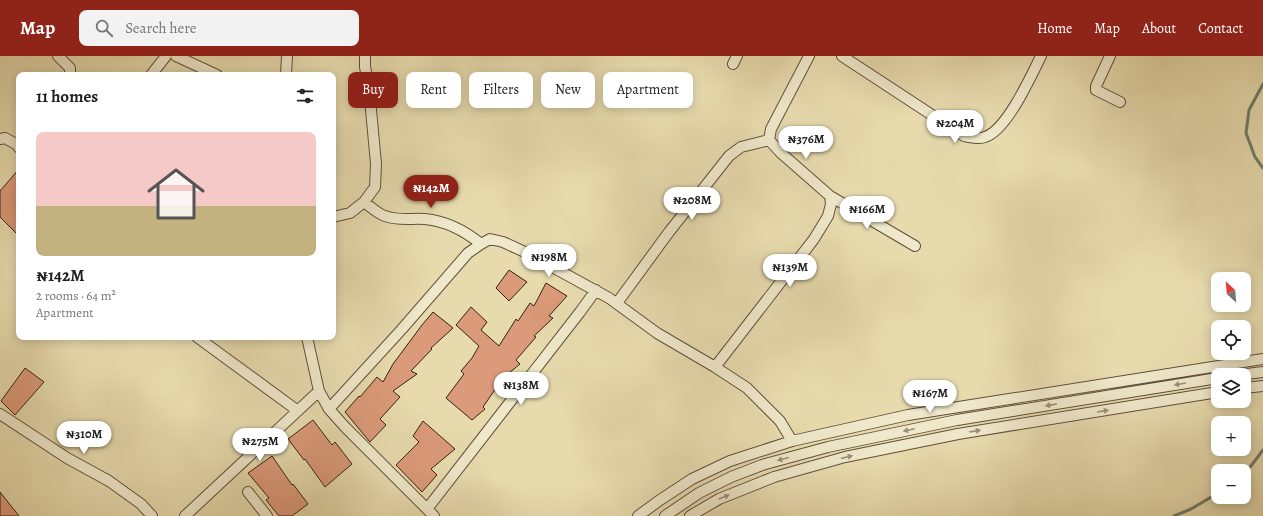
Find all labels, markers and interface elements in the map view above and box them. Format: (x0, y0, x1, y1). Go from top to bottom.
search box (79, 10, 359, 46)
text: Map (20, 15, 55, 41)
icon: search (93, 17, 115, 39)
text: Search here (125, 18, 197, 38)
text: Home (1037, 19, 1072, 38)
text: Map (1094, 19, 1120, 38)
text: About (1142, 19, 1176, 38)
text: Contact (1198, 19, 1243, 38)
chip: Buy (348, 72, 398, 108)
chip: Rent (406, 72, 461, 108)
chip: Filters (469, 72, 533, 108)
chip: New (541, 72, 595, 108)
chip: Apartment (603, 72, 693, 108)
text: 11 homes (36, 85, 98, 108)
icon: filters (294, 85, 316, 107)
pin: ₦204M (927, 110, 983, 144)
text: ₦204M (935, 114, 975, 131)
pin: ₦376M (778, 126, 834, 160)
text: ₦376M (787, 130, 825, 147)
icon: home (140, 158, 212, 230)
pin: ₦142M (403, 175, 459, 209)
text: ₦142M (412, 179, 450, 196)
pin: ₦208M (664, 187, 720, 221)
text: ₦208M (672, 191, 712, 208)
pin: ₦166M (839, 196, 895, 230)
text: ₦166M (849, 200, 885, 217)
pin: ₦198M (521, 244, 577, 278)
text: ₦198M (530, 248, 568, 265)
pin: ₦139M (762, 254, 818, 288)
text: ₦139M (772, 258, 808, 275)
text: ₦142M (36, 264, 85, 287)
north arrow (1211, 272, 1251, 312)
map controls (1211, 272, 1251, 504)
text: 2 rooms · 64 m² (36, 287, 116, 304)
text: Apartment (36, 304, 94, 321)
button: locate (1211, 320, 1251, 360)
button: layers (1211, 368, 1251, 408)
pin: ₦138M (493, 372, 549, 406)
text: ₦138M (503, 376, 539, 393)
pin: ₦167M (902, 380, 958, 414)
one-way arrow (1173, 381, 1186, 387)
text: ₦167M (912, 384, 948, 401)
one-way arrow (1045, 402, 1057, 408)
one-way arrow (1097, 408, 1109, 414)
button: + (1211, 416, 1251, 456)
pin: ₦310M (56, 421, 112, 455)
text: ₦310M (66, 425, 102, 442)
one-way arrow (903, 427, 916, 433)
pin: ₦275M (232, 428, 288, 462)
one-way arrow (968, 428, 981, 434)
text: ₦275M (241, 432, 279, 449)
one-way arrow (841, 453, 853, 459)
one-way arrow (777, 456, 789, 462)
button: − (1211, 464, 1251, 504)
one-way arrow (718, 494, 729, 500)

